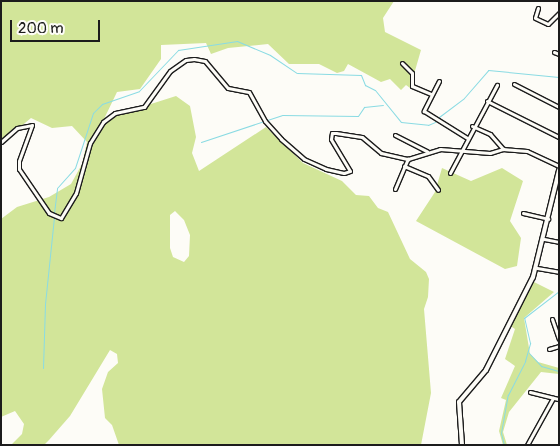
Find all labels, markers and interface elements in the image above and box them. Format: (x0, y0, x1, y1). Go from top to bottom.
scale bar (12, 10, 102, 42)
text: 200 m (18, 19, 63, 38)

